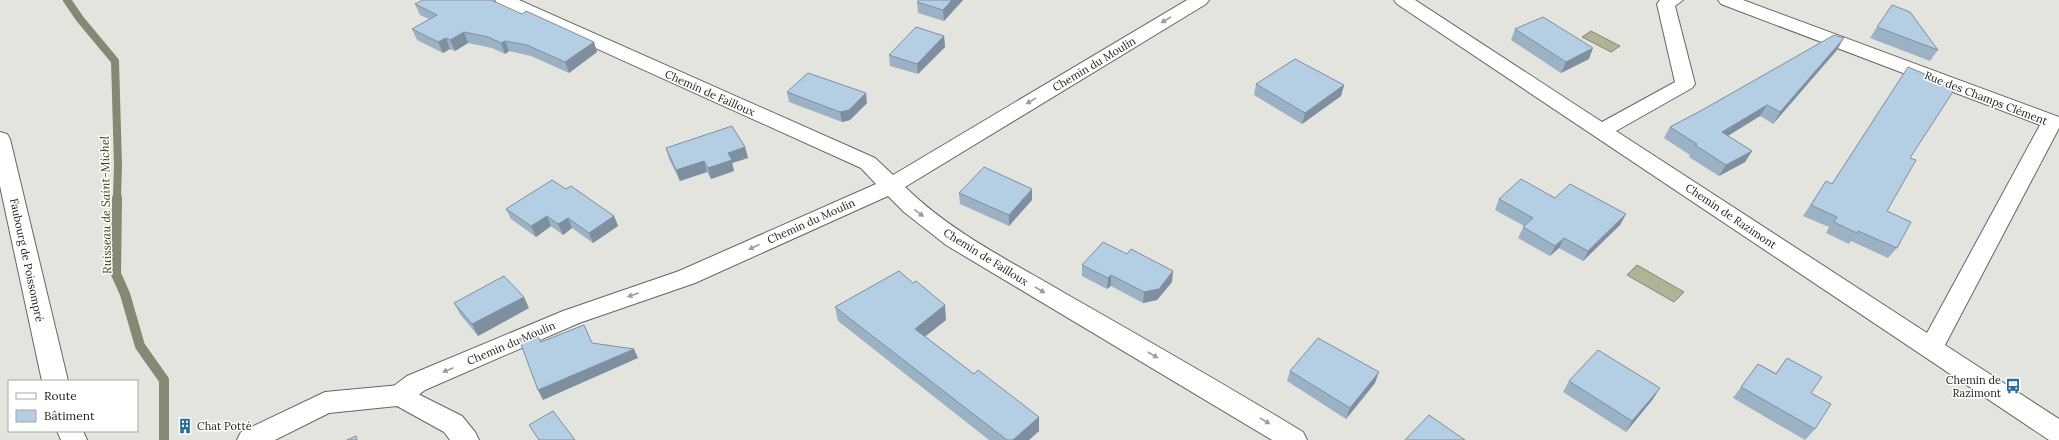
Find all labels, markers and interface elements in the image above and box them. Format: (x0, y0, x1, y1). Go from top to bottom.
one-way arrow (1161, 16, 1171, 24)
street label: Chemin du Moulin (1050, 33, 1138, 94)
street label: Chemin de Failloux (663, 67, 757, 119)
street label: Rue des Champs Clément (1923, 68, 2050, 128)
one-way arrow (1025, 98, 1037, 105)
water label: Ruisseau de Saint-Michel (97, 135, 114, 274)
street label: Chemin de Razimont (1683, 180, 1780, 252)
street label: Chemin du Moulin (765, 195, 857, 247)
street label: Faubourg de Poissompré (7, 197, 47, 323)
one-way arrow (914, 209, 924, 217)
street label: Chemin de Failloux (941, 225, 1031, 289)
one-way arrow (748, 244, 760, 250)
one-way arrow (1034, 287, 1046, 294)
one-way arrow (627, 293, 639, 299)
street label: Chemin du Moulin (465, 318, 558, 368)
one-way arrow (1147, 352, 1159, 359)
one-way arrow (441, 367, 453, 373)
place label: Chemin de Razimont (1946, 373, 2002, 400)
bus stop icon: Chemin de Razimont (2004, 377, 2022, 395)
legend (8, 380, 138, 432)
text: Route (44, 388, 77, 403)
text: Bâtiment (44, 408, 95, 423)
building icon: Chat Potté (176, 417, 194, 435)
one-way arrow (1259, 417, 1271, 424)
place label: Chat Potté (197, 419, 252, 433)

